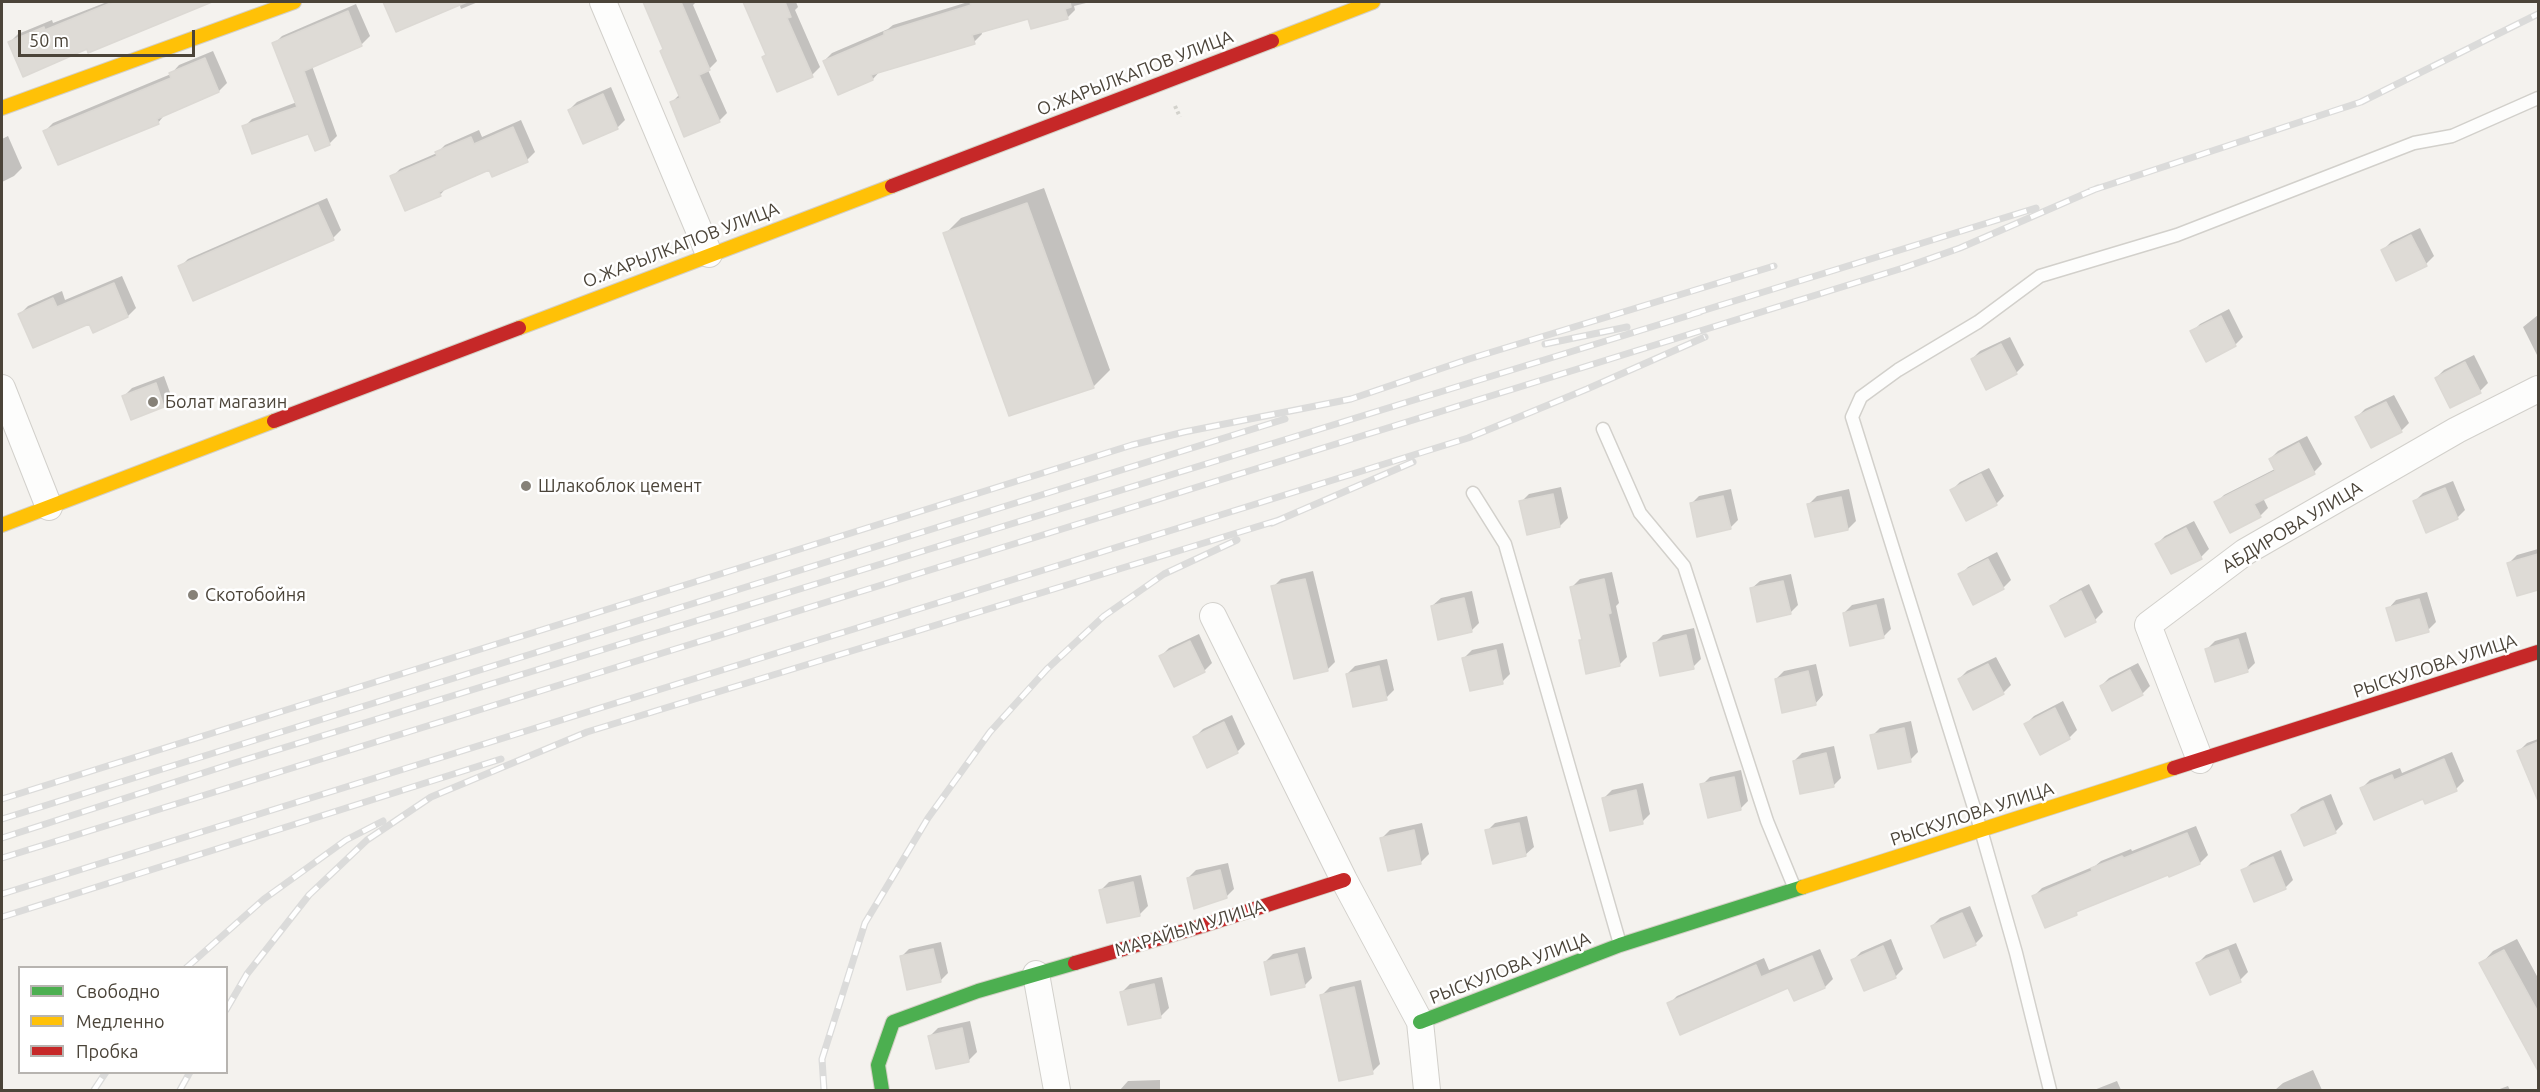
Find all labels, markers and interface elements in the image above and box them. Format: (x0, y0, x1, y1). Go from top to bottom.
scale bar (21, 18, 198, 56)
street label: О.ЖАРЫЛКАПОВ УЛИЦА (1034, 26, 1236, 120)
text: 50 m (29, 30, 69, 50)
street label: О.ЖАРЫЛКАПОВ УЛИЦА (580, 198, 782, 292)
place label: Болат магазин (165, 391, 287, 413)
marker: Болат магазин (146, 395, 160, 409)
place label: Шлакоблок цемент (538, 475, 702, 497)
street label: АБДИРОВА УЛИЦА (2218, 477, 2366, 577)
marker: Шлакоблок цемент (519, 479, 533, 493)
place label: Скотобойня (205, 584, 306, 606)
marker: Скотобойня (186, 588, 200, 602)
street label: РЫСКУЛОВА УЛИЦА (2351, 629, 2519, 703)
street label: РЫСКУЛОВА УЛИЦА (1888, 777, 2056, 851)
street label: МАРАЙЫМ УЛИЦА (1112, 895, 1268, 961)
street label: РЫСКУЛОВА УЛИЦА (1427, 927, 1593, 1009)
legend (18, 966, 228, 1074)
text: Свободно (76, 981, 160, 1001)
text: Медленно (76, 1011, 165, 1031)
text: Пробка (76, 1041, 139, 1061)

